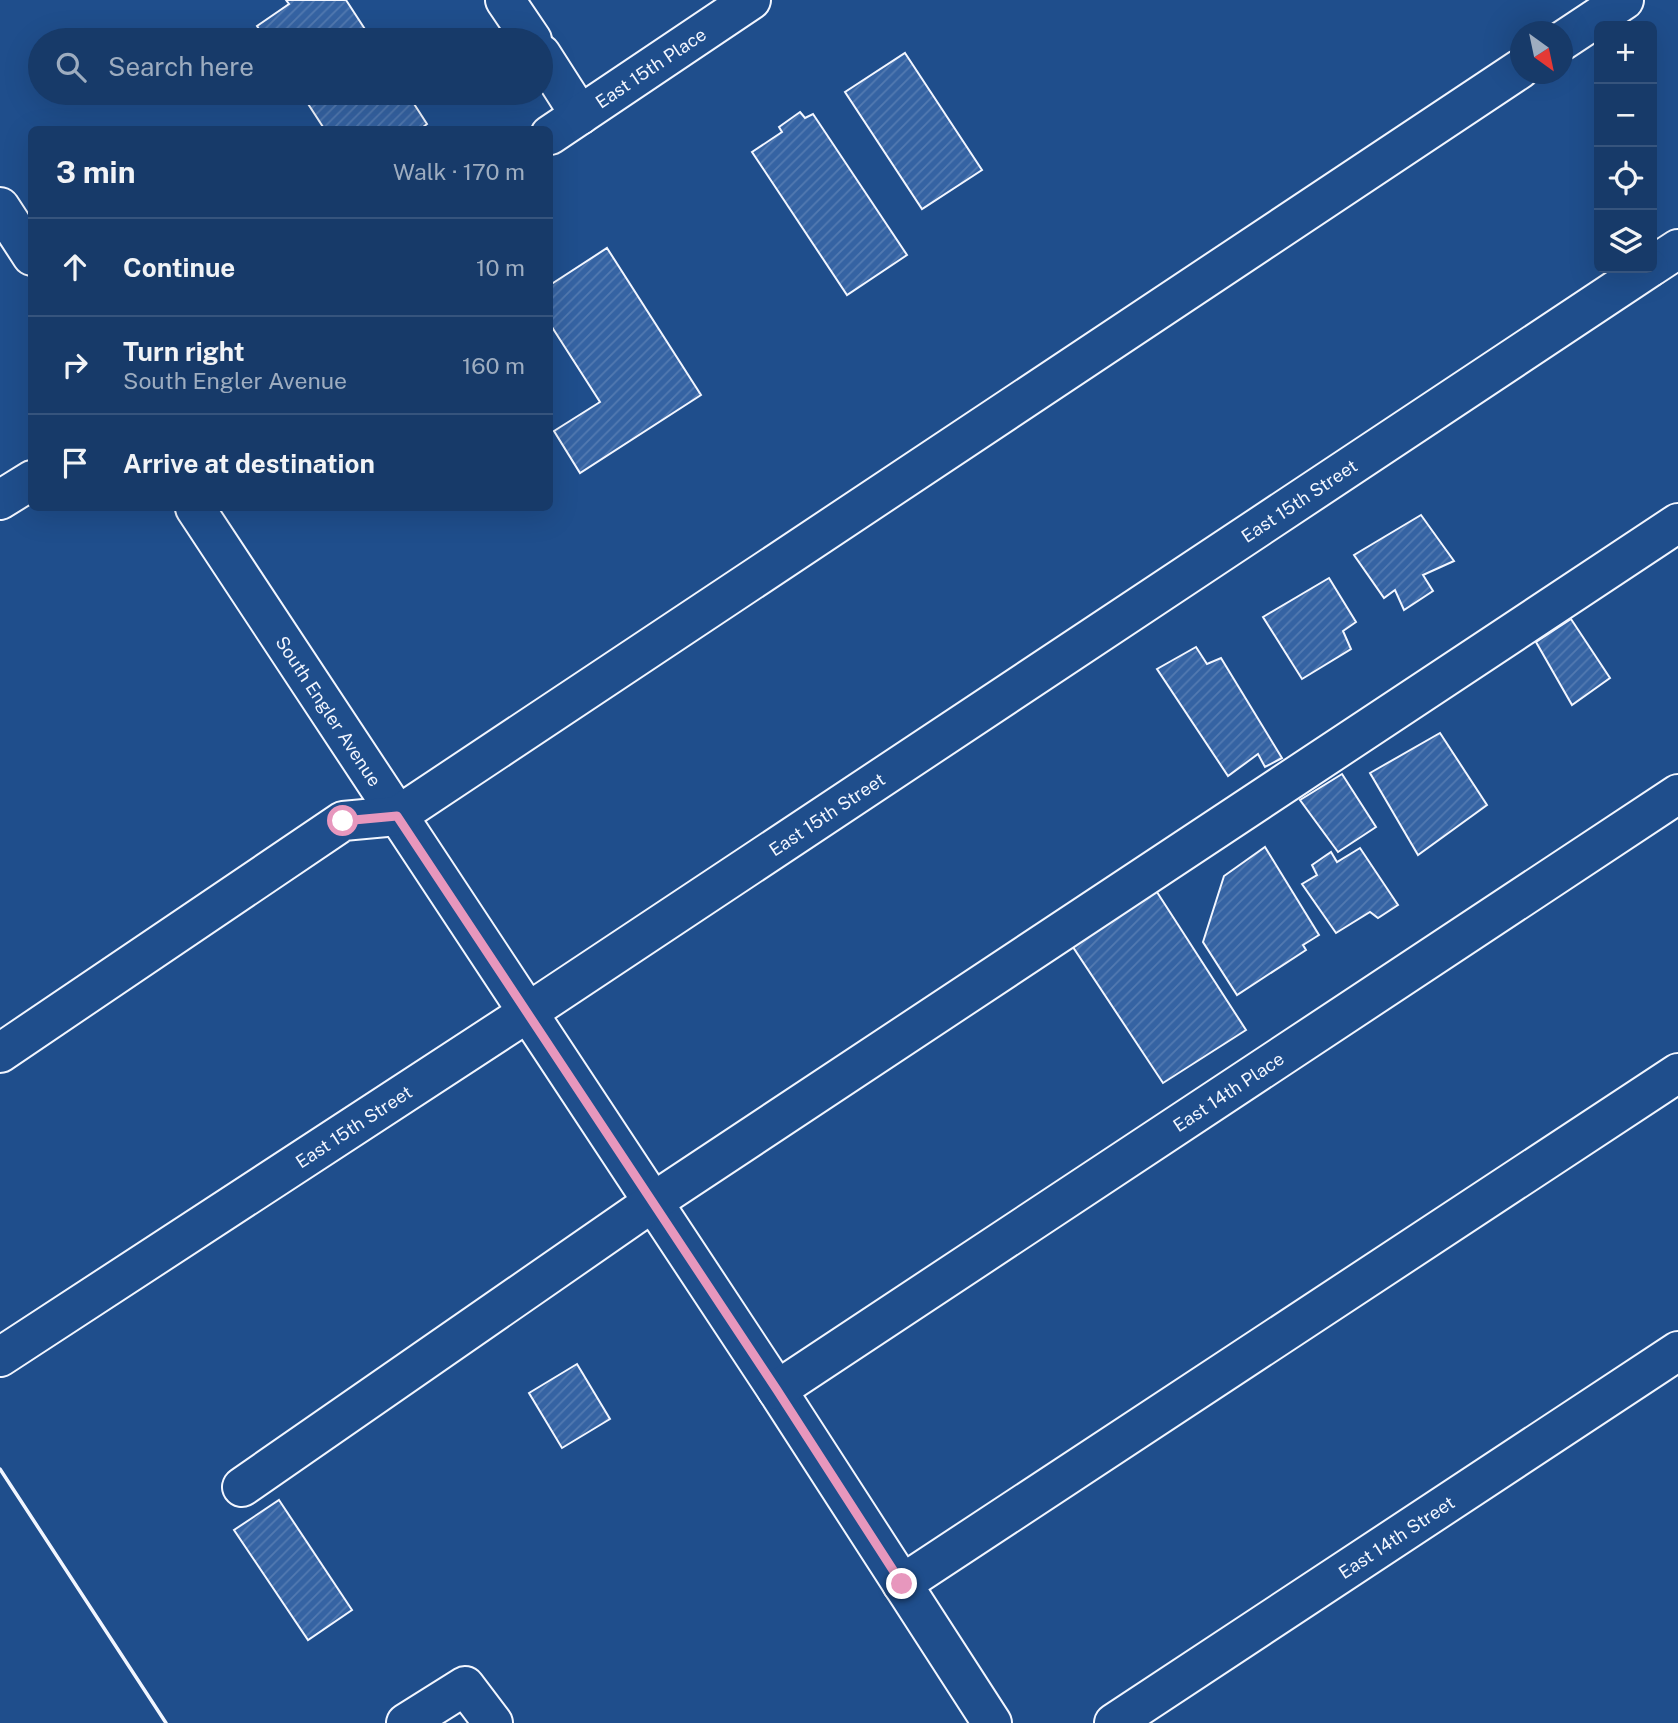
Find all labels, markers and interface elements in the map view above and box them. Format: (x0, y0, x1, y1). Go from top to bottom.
north arrow (1510, 21, 1573, 84)
map controls (1594, 21, 1657, 273)
button: + (1594, 21, 1657, 84)
street label: East 15th Place (591, 23, 710, 112)
search box (28, 28, 553, 105)
icon: search (52, 48, 90, 86)
text: Search here (108, 51, 254, 82)
button: − (1594, 84, 1657, 147)
button: locate (1594, 147, 1657, 210)
text: 3 min (56, 154, 135, 190)
text: Walk · 170 m (393, 158, 525, 185)
button: layers (1594, 210, 1657, 273)
icon: ahead (56, 248, 94, 286)
text: Continue (123, 252, 235, 283)
text: 10 m (476, 254, 525, 281)
text: Turn right (123, 336, 245, 367)
icon: right (56, 346, 94, 384)
text: 160 m (462, 352, 525, 379)
text: South Engler Avenue (123, 367, 347, 394)
icon: arrive (56, 444, 94, 482)
text: Arrive at destination (123, 448, 375, 479)
street label: East 15th Street (1237, 454, 1361, 546)
street label: South Engler Avenue (272, 632, 386, 790)
street label: East 15th Street (765, 768, 888, 860)
route start (327, 805, 358, 836)
street label: East 14th Place (1169, 1047, 1288, 1136)
street label: East 15th Street (291, 1081, 415, 1172)
street label: East 14th Street (1334, 1491, 1458, 1583)
route end (886, 1568, 917, 1599)

